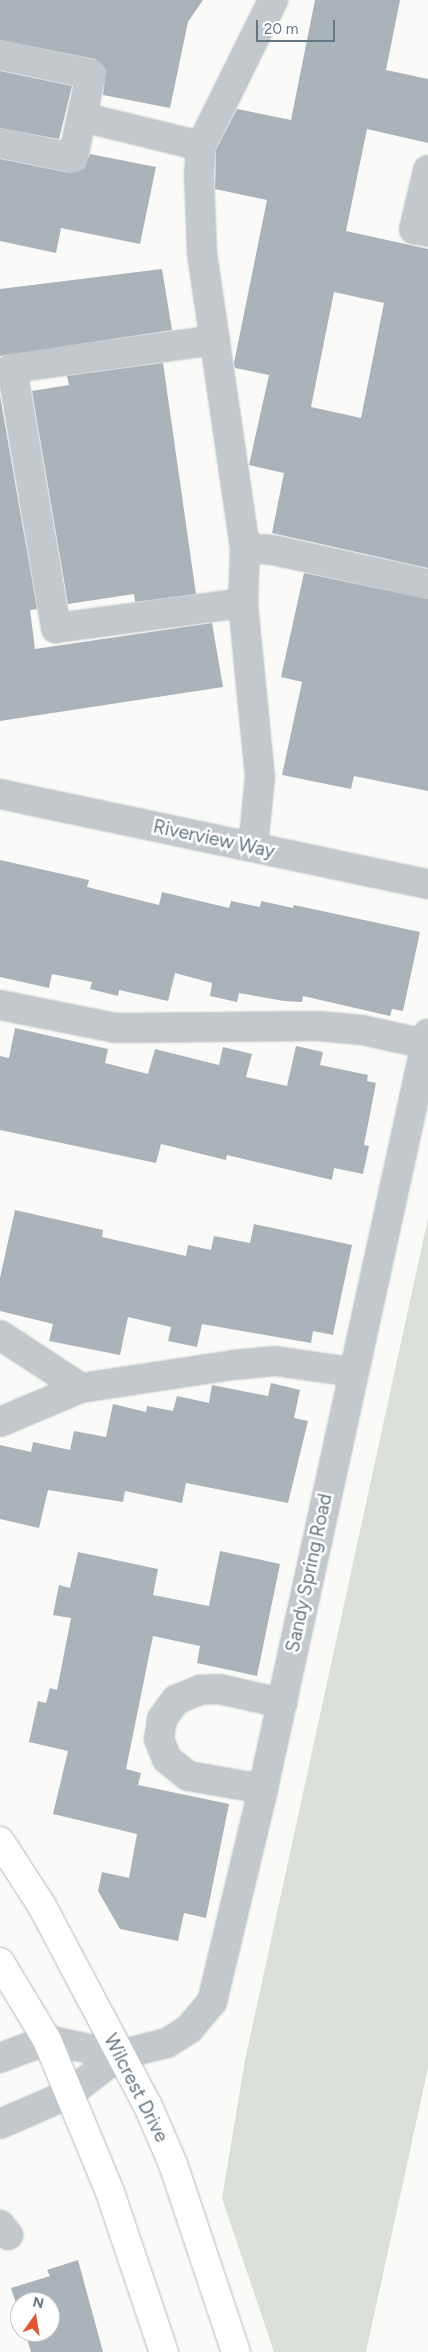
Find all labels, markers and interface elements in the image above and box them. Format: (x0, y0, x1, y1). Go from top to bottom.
scale bar (258, 10, 337, 42)
text: 20 m (264, 20, 298, 38)
street label: Riverview Way (151, 815, 277, 863)
street label: Sandy Spring Road (281, 1492, 337, 1654)
street label: Wilcrest Drive (99, 2030, 173, 2146)
north arrow (10, 2292, 60, 2342)
text: N (31, 2293, 45, 2312)

